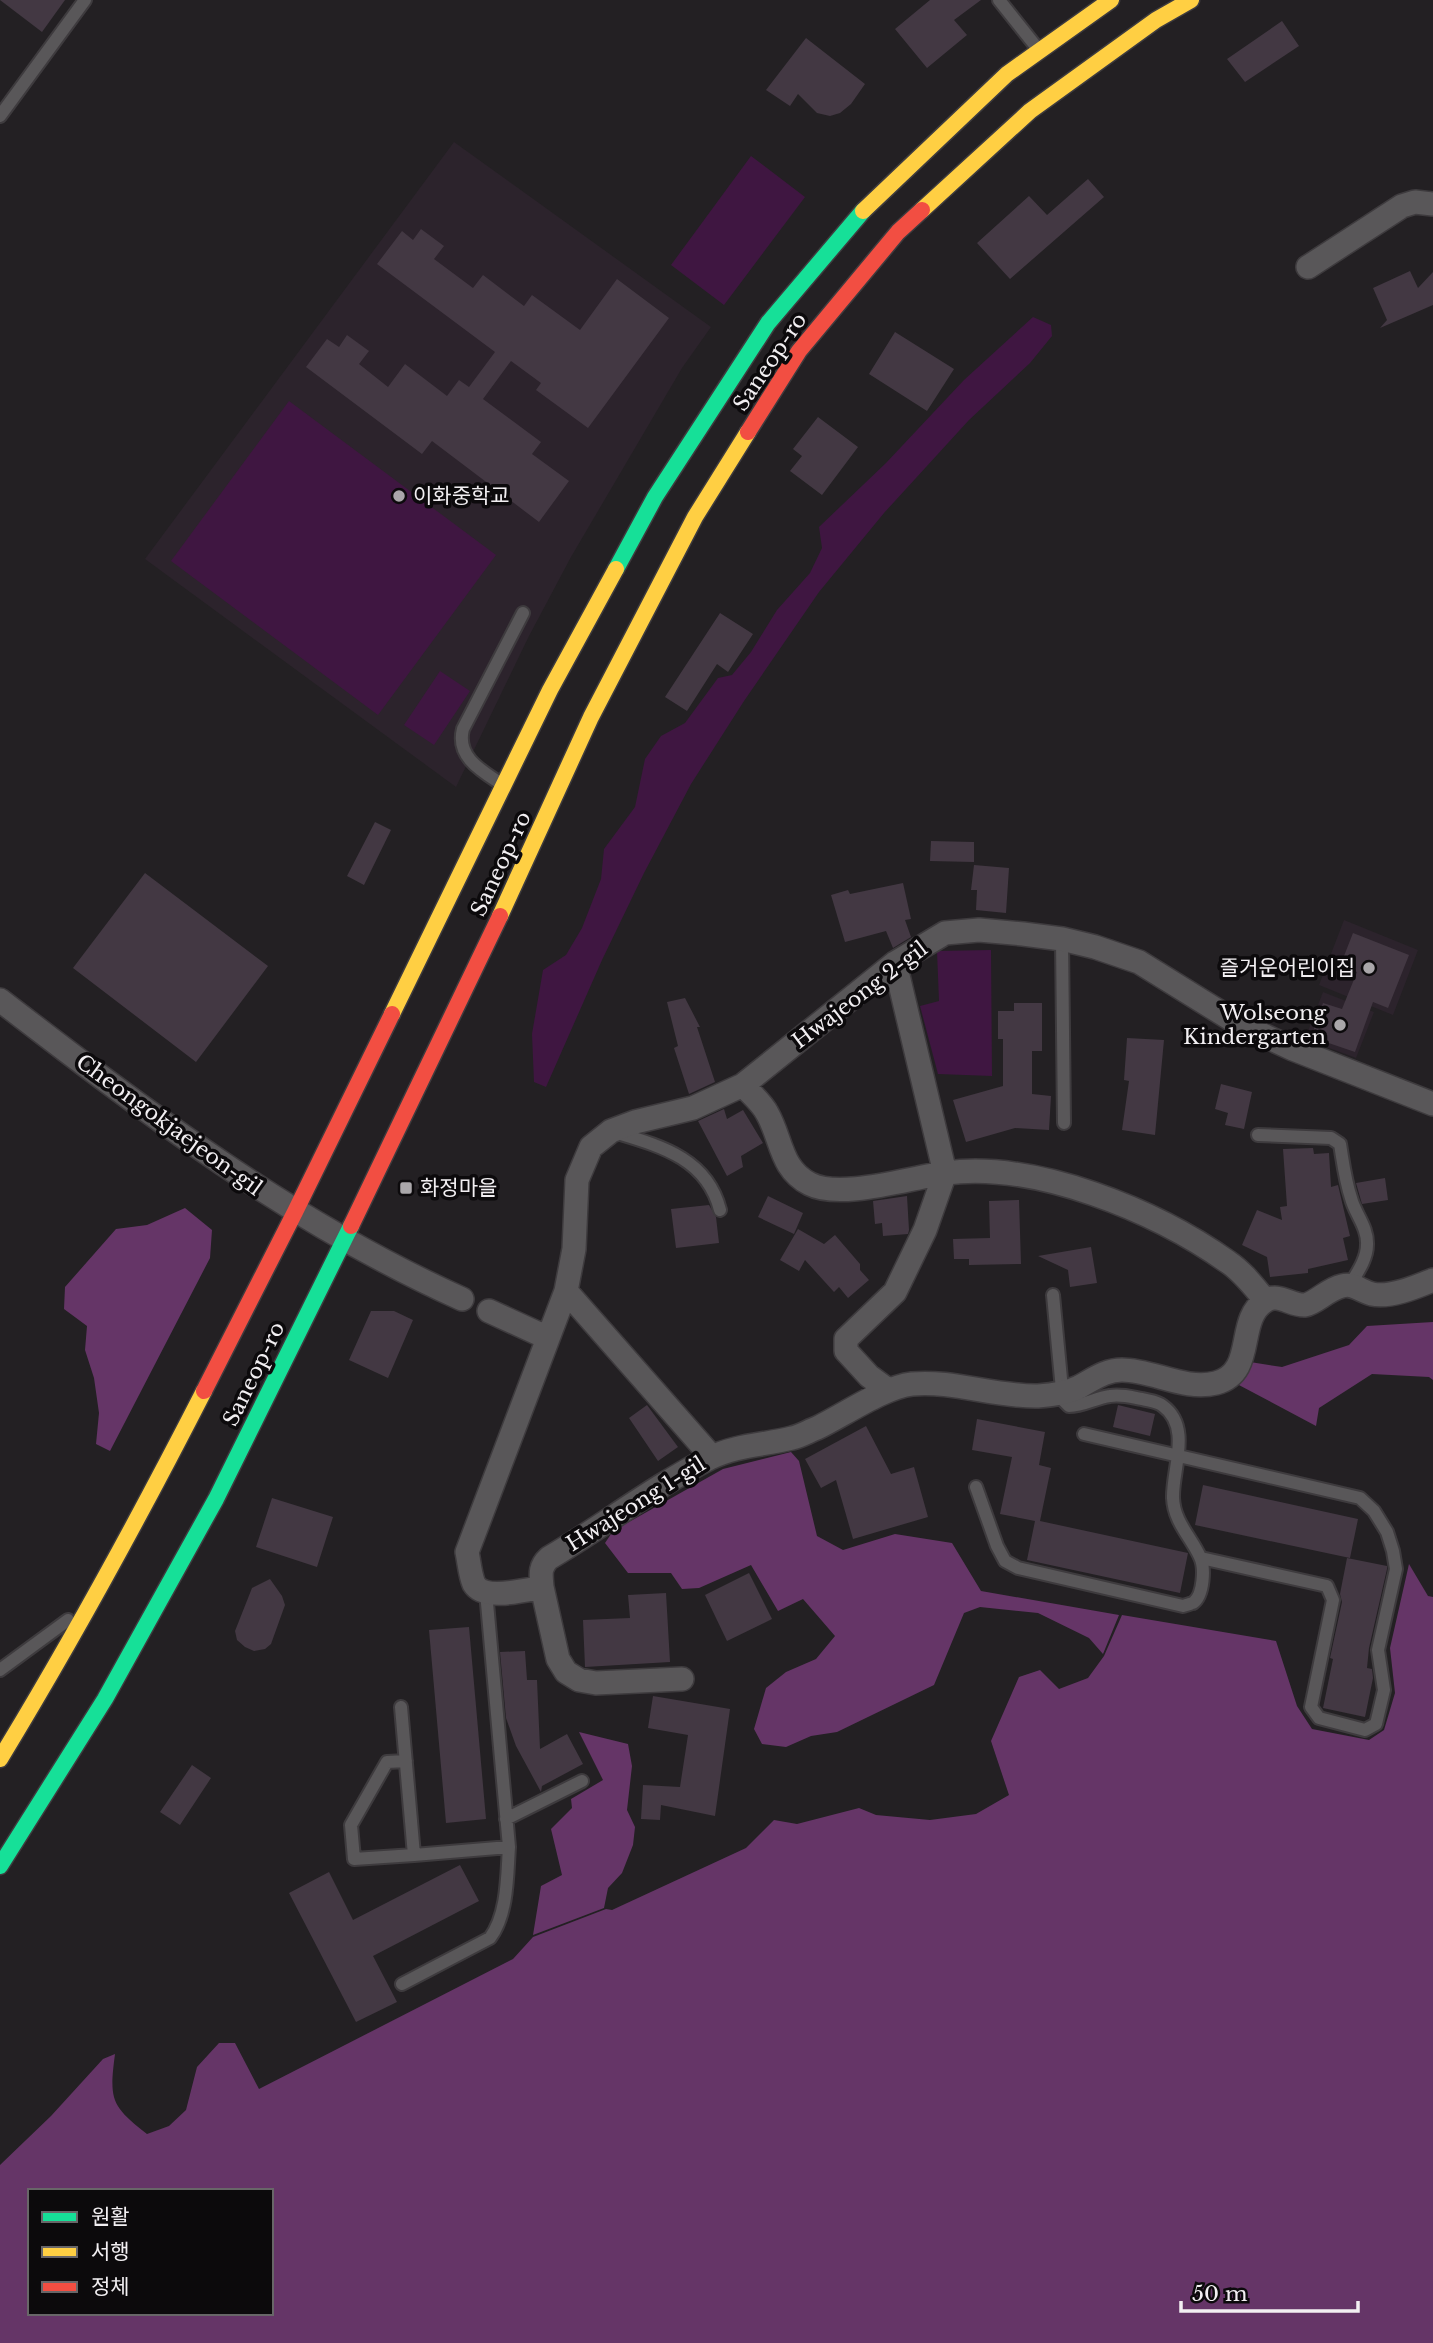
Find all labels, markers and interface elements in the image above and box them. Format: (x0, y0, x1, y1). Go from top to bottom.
street label: Saneop-ro (728, 308, 812, 416)
place label: 이화중학교 (413, 483, 510, 509)
marker: 이화중학교 (391, 488, 407, 504)
street label: Saneop-ro (465, 807, 537, 921)
street label: Hwajeong 2-gil (787, 936, 933, 1054)
place label: 즐거운어린이집 (1220, 955, 1355, 981)
marker: 즐거운어린이집 (1361, 960, 1377, 976)
place label: Wolseong Kindergarten (1183, 1000, 1326, 1050)
marker: Wolseong Kindergarten (1332, 1017, 1348, 1033)
street label: Cheongokjaejeon-gil (71, 1049, 267, 1201)
place label: 화정마을 (420, 1175, 497, 1201)
marker: 화정마을 (398, 1180, 414, 1196)
street label: Saneop-ro (218, 1318, 290, 1430)
street label: Hwajeong 1-gil (562, 1451, 710, 1557)
legend (28, 2189, 273, 2315)
text: 원활 (91, 2204, 130, 2230)
text: 서행 (91, 2239, 130, 2265)
scale bar (1181, 2270, 1358, 2314)
text: 정체 (91, 2274, 130, 2300)
text: 50 m (1192, 2281, 1248, 2307)

